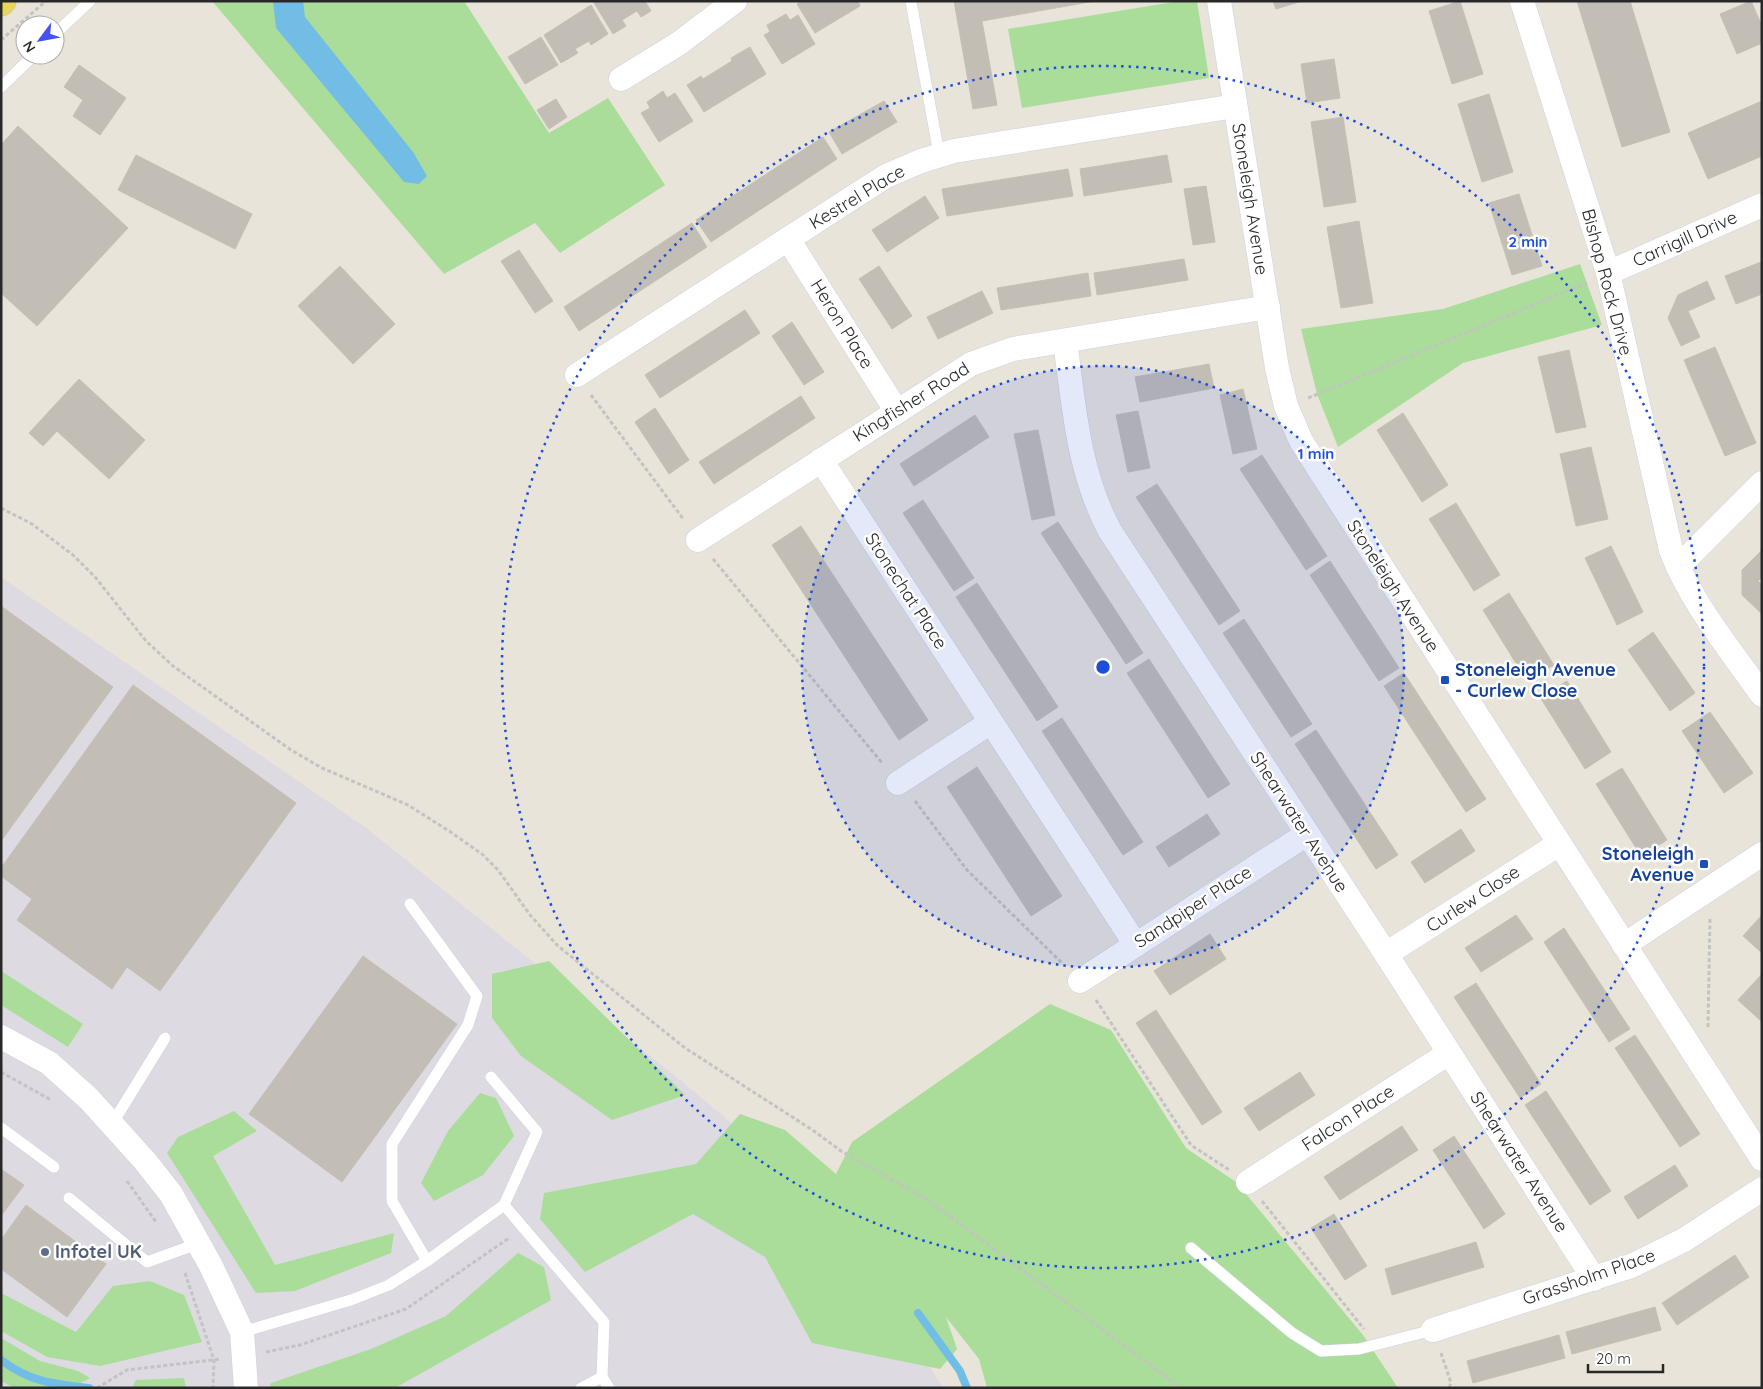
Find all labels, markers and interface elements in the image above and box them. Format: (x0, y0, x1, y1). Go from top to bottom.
north arrow (15, 15, 65, 65)
text: N (19, 38, 39, 56)
street label: Stoneleigh Avenue (1227, 121, 1274, 277)
street label: Kestrel Place (805, 159, 909, 234)
street label: Carrigill Drive (1629, 205, 1741, 272)
street label: Bishop Rock Drive (1577, 206, 1638, 358)
text: 2 min (1508, 232, 1548, 251)
street label: Heron Place (806, 275, 879, 373)
street label: Kingfisher Road (848, 357, 973, 447)
text: 1 min (1298, 444, 1334, 463)
street label: Stoneleigh Avenue (1342, 515, 1445, 656)
street label: Stonechat Place (860, 528, 953, 653)
centre of rings (1094, 658, 1112, 676)
place label: Stoneleigh Avenue - Curlew Close (1455, 658, 1616, 702)
marker: Stoneleigh Avenue - Curlew Close (1439, 674, 1451, 686)
street label: Shearwater Avenue (1245, 747, 1354, 897)
place label: Stoneleigh Avenue (1602, 842, 1694, 886)
marker: Stoneleigh Avenue (1698, 858, 1710, 870)
street label: Sandpiper Place (1130, 860, 1256, 953)
street label: Curlew Close (1422, 860, 1524, 937)
street label: Falcon Place (1297, 1079, 1398, 1156)
street label: Shearwater Avenue (1465, 1087, 1574, 1237)
place label: Infotel UK (55, 1240, 142, 1263)
street label: Grassholm Place (1519, 1243, 1658, 1310)
marker: Infotel UK (39, 1246, 51, 1258)
scale bar (1588, 1342, 1663, 1374)
text: 20 m (1596, 1349, 1631, 1368)

